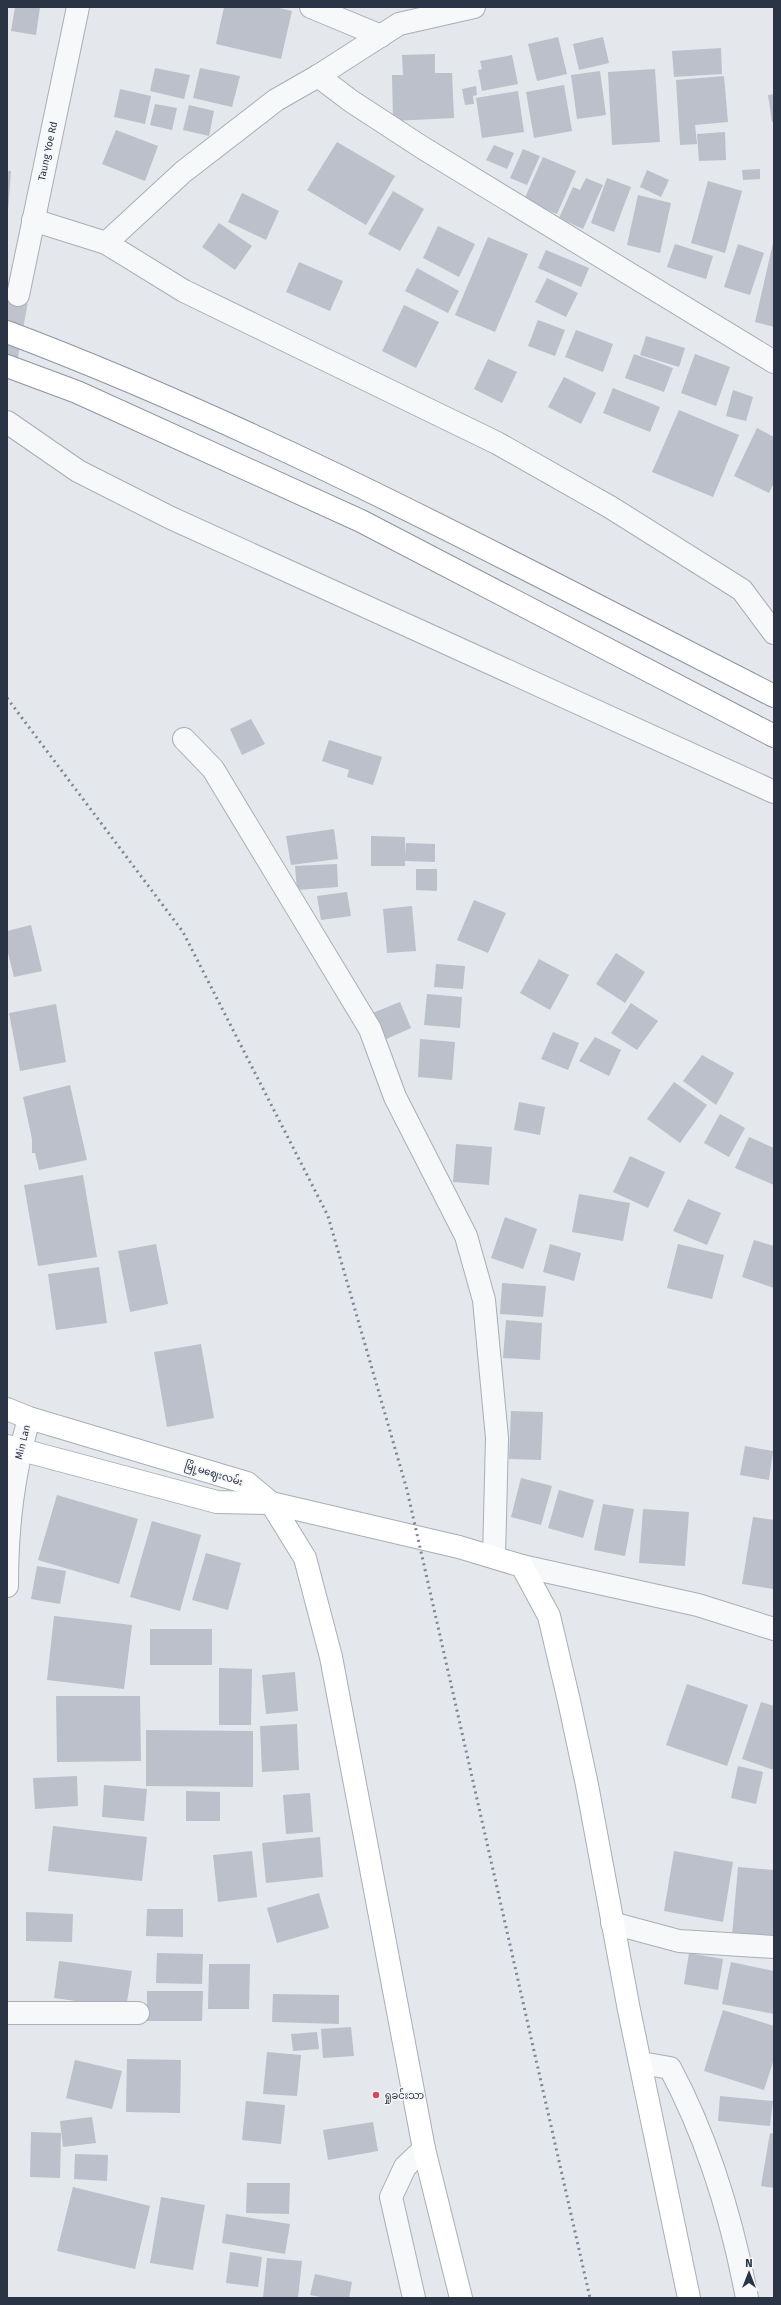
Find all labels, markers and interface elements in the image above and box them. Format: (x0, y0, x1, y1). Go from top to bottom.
street label: Taung Yoe Rd (36, 120, 60, 182)
street label: Min Lan (13, 1424, 33, 1461)
street label: မြို့မဈေးလမ်း (183, 1457, 245, 1490)
place label: ရှုခင်းသာ (384, 2088, 425, 2104)
marker: ရှုခင်းသာ (371, 2090, 381, 2100)
north arrow (729, 2253, 769, 2293)
text: N (745, 2257, 753, 2270)

